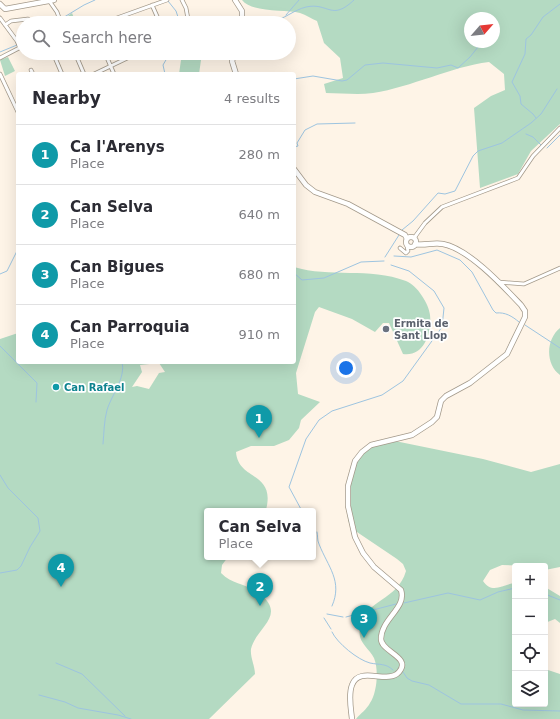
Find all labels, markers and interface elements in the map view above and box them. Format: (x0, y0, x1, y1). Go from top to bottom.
north arrow (464, 12, 500, 48)
search box (16, 16, 296, 60)
icon: search (30, 27, 52, 49)
text: Search here (62, 29, 152, 47)
text: Nearby (32, 88, 101, 108)
text: 4 results (224, 91, 280, 106)
text: Ca l'Arenys (70, 138, 165, 156)
text: 1 (40, 147, 50, 162)
text: 280 m (238, 147, 280, 162)
text: Place (70, 156, 105, 171)
text: Can Selva (70, 198, 153, 216)
text: 2 (40, 207, 50, 222)
text: 640 m (238, 207, 280, 222)
text: Place (70, 216, 105, 231)
text: Can Bigues (70, 258, 164, 276)
text: 3 (40, 267, 50, 282)
text: 680 m (238, 267, 280, 282)
text: Place (70, 276, 105, 291)
text: Can Parroquia (70, 318, 190, 336)
place label: Ermita de Sant Llop (394, 318, 449, 341)
marker: Ermita de Sant Llop (381, 324, 391, 334)
text: 4 (40, 327, 50, 342)
text: 910 m (238, 327, 280, 342)
text: Place (70, 336, 105, 351)
your location (336, 358, 356, 378)
marker: Can Rafael (51, 382, 61, 392)
place label: Can Rafael (64, 382, 124, 393)
pin: 1 (246, 405, 272, 438)
popup (204, 508, 316, 560)
text: Can Selva (218, 518, 302, 536)
text: Place (218, 536, 253, 551)
pin: 4 (48, 554, 74, 587)
map controls (512, 563, 548, 707)
button: + (512, 563, 548, 599)
pin: 2 (247, 573, 273, 606)
button: − (512, 599, 548, 635)
pin: 3 (351, 605, 377, 638)
button: locate (512, 635, 548, 671)
button: layers (512, 671, 548, 707)

